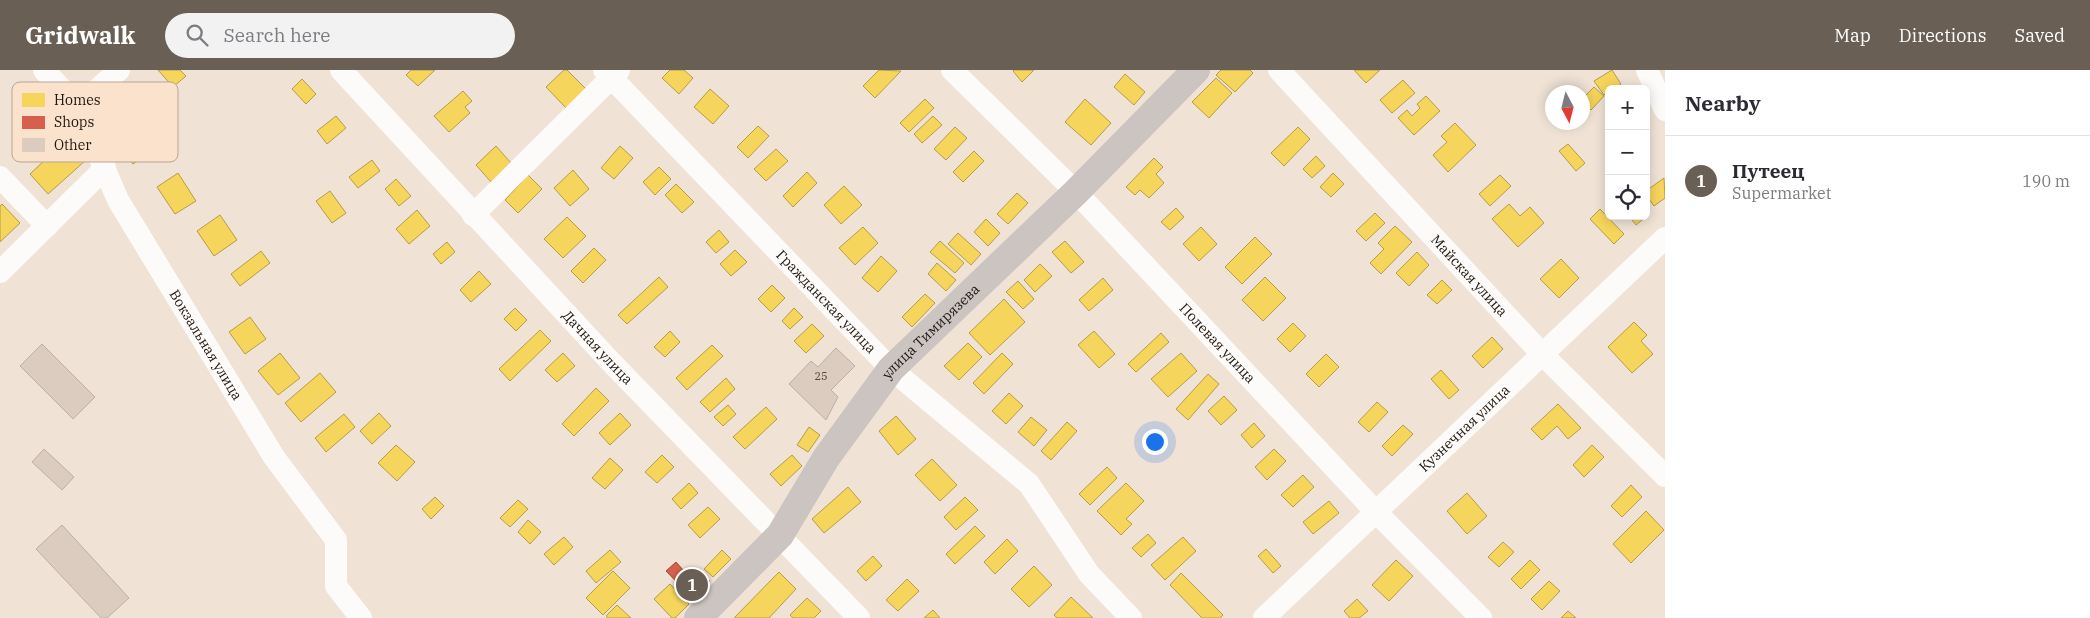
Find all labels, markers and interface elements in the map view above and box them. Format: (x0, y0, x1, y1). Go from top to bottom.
search box (165, 13, 515, 58)
text: Gridwalk (25, 19, 135, 51)
icon: search (183, 21, 211, 49)
text: Search here (223, 23, 331, 47)
text: Map (1834, 24, 1871, 47)
text: Directions (1899, 24, 1987, 47)
text: Saved (2015, 24, 2065, 47)
legend (12, 82, 178, 162)
north arrow (1545, 85, 1590, 130)
map controls (1605, 85, 1650, 220)
button: + (1605, 85, 1650, 130)
text: Nearby (1685, 89, 1761, 117)
text: Homes (54, 91, 101, 109)
text: Shops (54, 113, 94, 131)
button: − (1605, 130, 1650, 175)
text: Other (54, 136, 92, 154)
text: Путеец (1732, 159, 1804, 183)
text: 1 (1696, 171, 1706, 191)
text: 190 m (2022, 171, 2070, 191)
button: locate (1605, 175, 1650, 220)
text: Supermarket (1732, 183, 1831, 203)
street label: Майская улица (1427, 231, 1512, 320)
street label: Гражданская улица (772, 246, 880, 357)
street label: улица Тимирязева (878, 280, 984, 383)
street label: Вокзальная улица (166, 286, 247, 404)
street label: Полевая улица (1176, 299, 1260, 387)
street label: Дачная улица (559, 306, 637, 389)
house number: 25 (814, 369, 828, 383)
street label: Кузнечная улица (1415, 381, 1514, 476)
your location (1142, 429, 1168, 455)
pin: 1 (676, 566, 708, 604)

